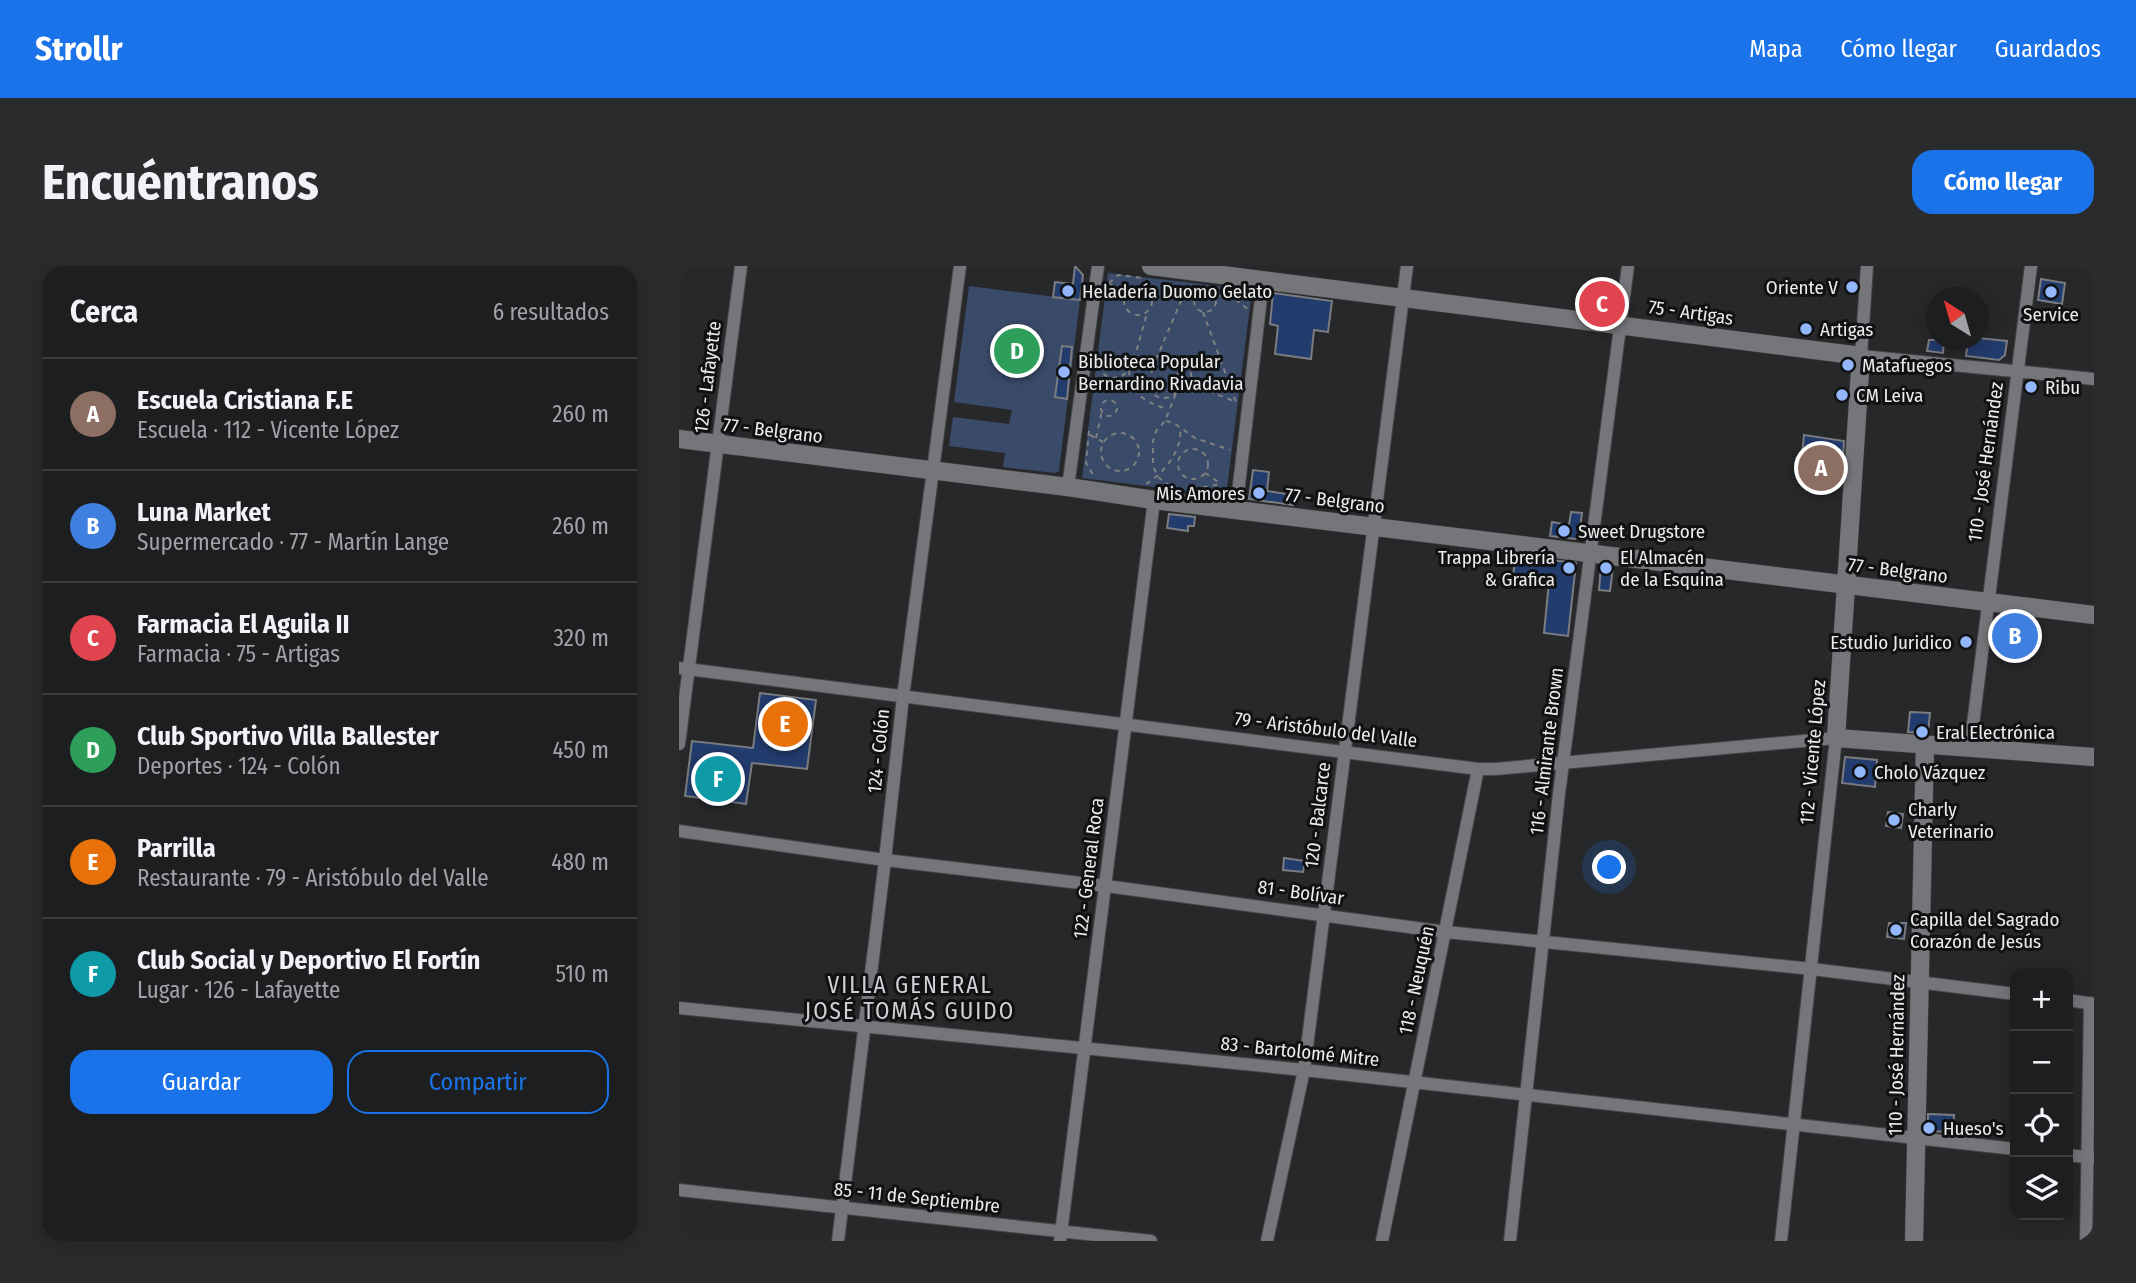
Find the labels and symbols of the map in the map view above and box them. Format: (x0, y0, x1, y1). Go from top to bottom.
place label: Oriente V (1766, 276, 1838, 299)
pin: C (1579, 278, 1625, 330)
marker: Oriente V (1844, 279, 1860, 295)
place label: Heladería Duomo Gelato (1082, 280, 1272, 303)
marker: Heladería Duomo Gelato (1060, 283, 1076, 299)
marker: Service (2043, 284, 2059, 300)
north arrow (1926, 287, 1989, 350)
street label: 75 - Artigas (1647, 295, 1735, 330)
place label: Service (2023, 303, 2079, 326)
place label: Artigas (1820, 318, 1874, 341)
street label: 126 - Lafayette (689, 320, 726, 434)
marker: Artigas (1798, 321, 1814, 337)
pin: D (994, 325, 1040, 377)
place label: Biblioteca Popular Bernardino Rivadavia (1078, 350, 1244, 395)
place label: Matafuegos (1862, 354, 1952, 377)
marker: Matafuegos (1840, 357, 1856, 373)
marker: Biblioteca Popular Bernardino Rivadavia (1056, 364, 1072, 380)
place label: Ribu (2045, 376, 2080, 399)
marker: Ribu (2023, 379, 2039, 395)
street label: 110 - José Hernández (1963, 380, 2008, 544)
place label: CM Leiva (1856, 384, 1923, 407)
marker: CM Leiva (1834, 387, 1850, 403)
street label: 77 - Belgrano (722, 413, 824, 448)
pin: A (1798, 442, 1844, 494)
place label: Mis Amores (1156, 482, 1245, 505)
street label: 77 - Belgrano (1284, 483, 1386, 518)
marker: Mis Amores (1251, 485, 1267, 501)
place label: Sweet Drugstore (1578, 520, 1705, 543)
marker: Sweet Drugstore (1556, 523, 1572, 539)
place label: Trappa Librería & Grafica (1438, 546, 1555, 591)
place label: El Almacén de la Esquina (1620, 546, 1724, 591)
street label: 77 - Belgrano (1847, 553, 1949, 588)
marker: Trappa Librería & Grafica (1561, 560, 1577, 576)
marker: El Almacén de la Esquina (1598, 560, 1614, 576)
pin: B (1992, 610, 2038, 662)
place label: Estudio Juridico (1830, 631, 1952, 654)
marker: Estudio Juridico (1958, 634, 1974, 650)
street label: 116 - Almirante Brown (1525, 666, 1568, 836)
street label: 112 - Vicente López (1795, 678, 1830, 825)
pin: E (762, 698, 808, 750)
street label: 79 - Aristóbulo del Valle (1233, 707, 1419, 752)
street label: 124 - Colón (863, 708, 894, 794)
place label: Eral Electrónica (1936, 721, 2055, 744)
marker: Eral Electrónica (1914, 724, 1930, 740)
pin: F (695, 753, 741, 805)
street label: 120 - Balcarce (1300, 761, 1335, 869)
place label: Cholo Vázquez (1874, 761, 1986, 784)
marker: Cholo Vázquez (1852, 764, 1868, 780)
street label: 122 - General Roca (1068, 796, 1109, 940)
place label: Charly Veterinario (1908, 798, 1994, 843)
marker: Charly Veterinario (1886, 812, 1902, 828)
your location (1592, 850, 1626, 884)
street label: 81 - Bolívar (1256, 875, 1346, 910)
place label: Capilla del Sagrado Corazón de Jesús (1910, 908, 2059, 953)
marker: Capilla del Sagrado Corazón de Jesús (1888, 922, 1904, 938)
street label: 118 - Neuquén (1394, 924, 1439, 1036)
district label: VILLA GENERAL JOSÉ TOMÁS GUIDO (805, 971, 1015, 1025)
street label: 110 - José Hernández (1884, 974, 1909, 1136)
street label: 83 - Bartolomé Mitre (1219, 1032, 1381, 1071)
place label: Hueso's (1943, 1117, 2004, 1140)
marker: Hueso's (1921, 1120, 1937, 1136)
street label: 85 - 11 de Septiembre (833, 1177, 1001, 1218)

